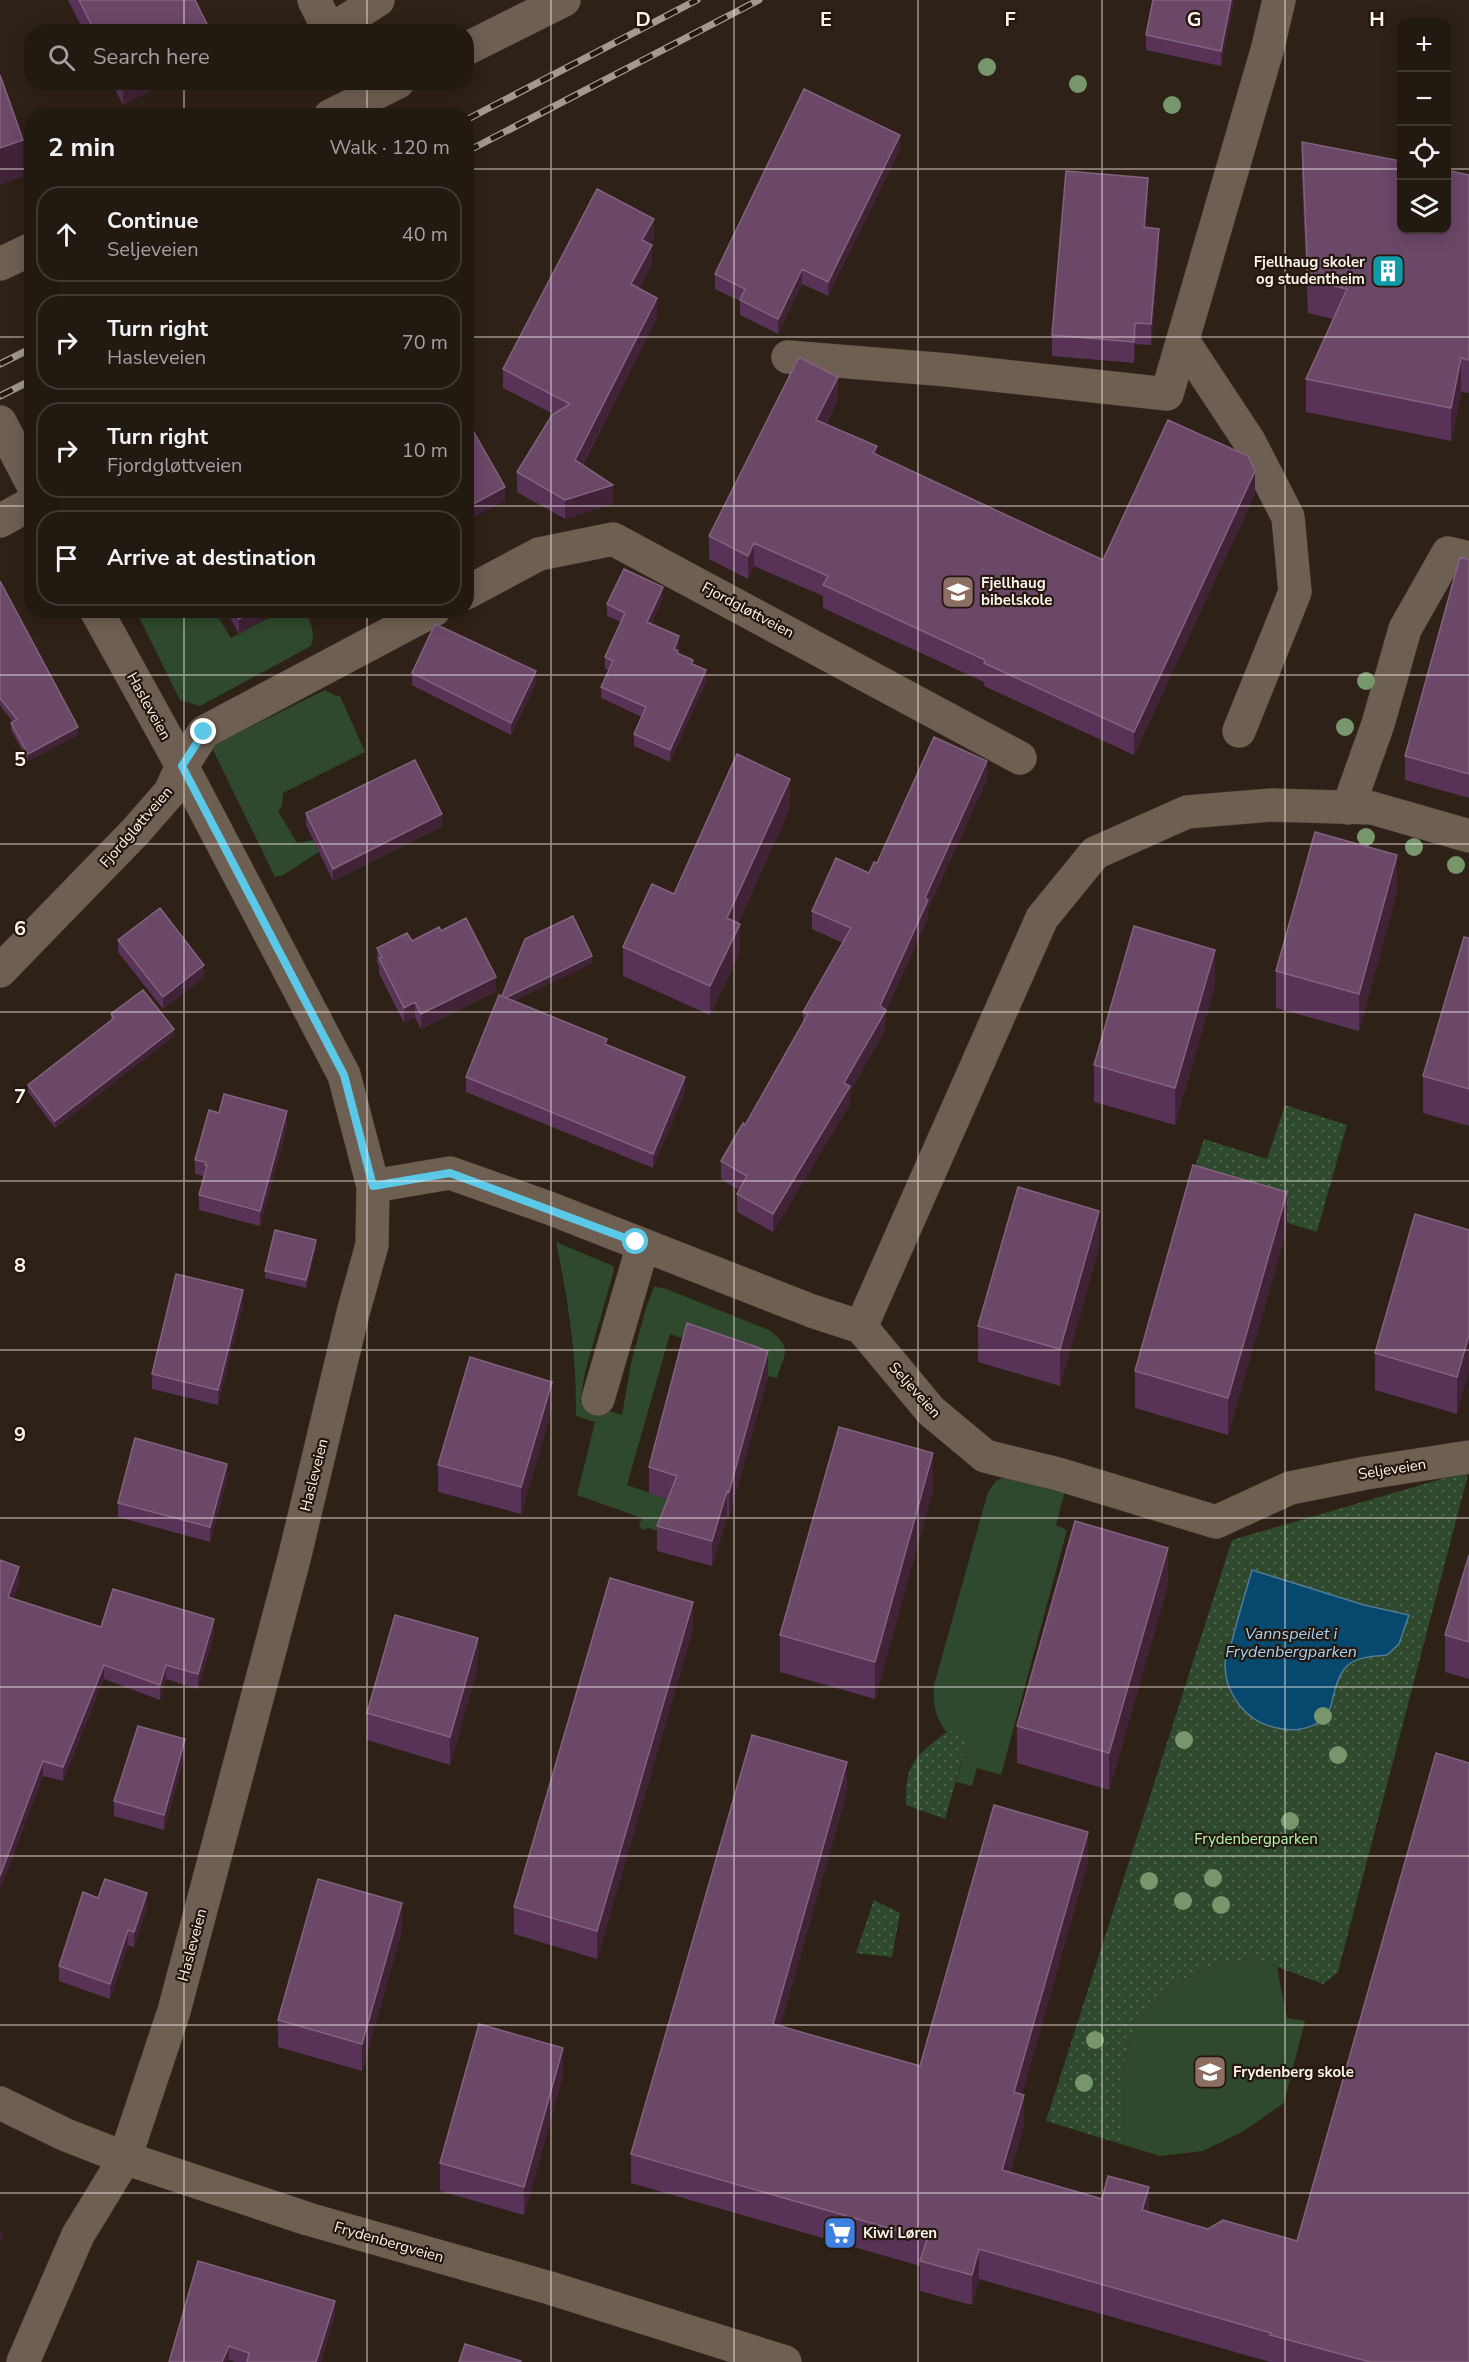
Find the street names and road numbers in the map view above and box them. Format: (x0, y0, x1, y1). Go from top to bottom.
street label: Fjordgløttveien (698, 577, 798, 643)
street label: Hasleveien (122, 669, 176, 743)
street label: Fjordgløttveien (95, 782, 177, 872)
street label: Seljeveien (885, 1358, 945, 1422)
street label: Hasleveien (295, 1436, 333, 1514)
street label: Seljeveien (1357, 1454, 1427, 1484)
street label: Hasleveien (173, 1906, 211, 1984)
street label: Frydenbergveien (332, 2217, 446, 2267)

